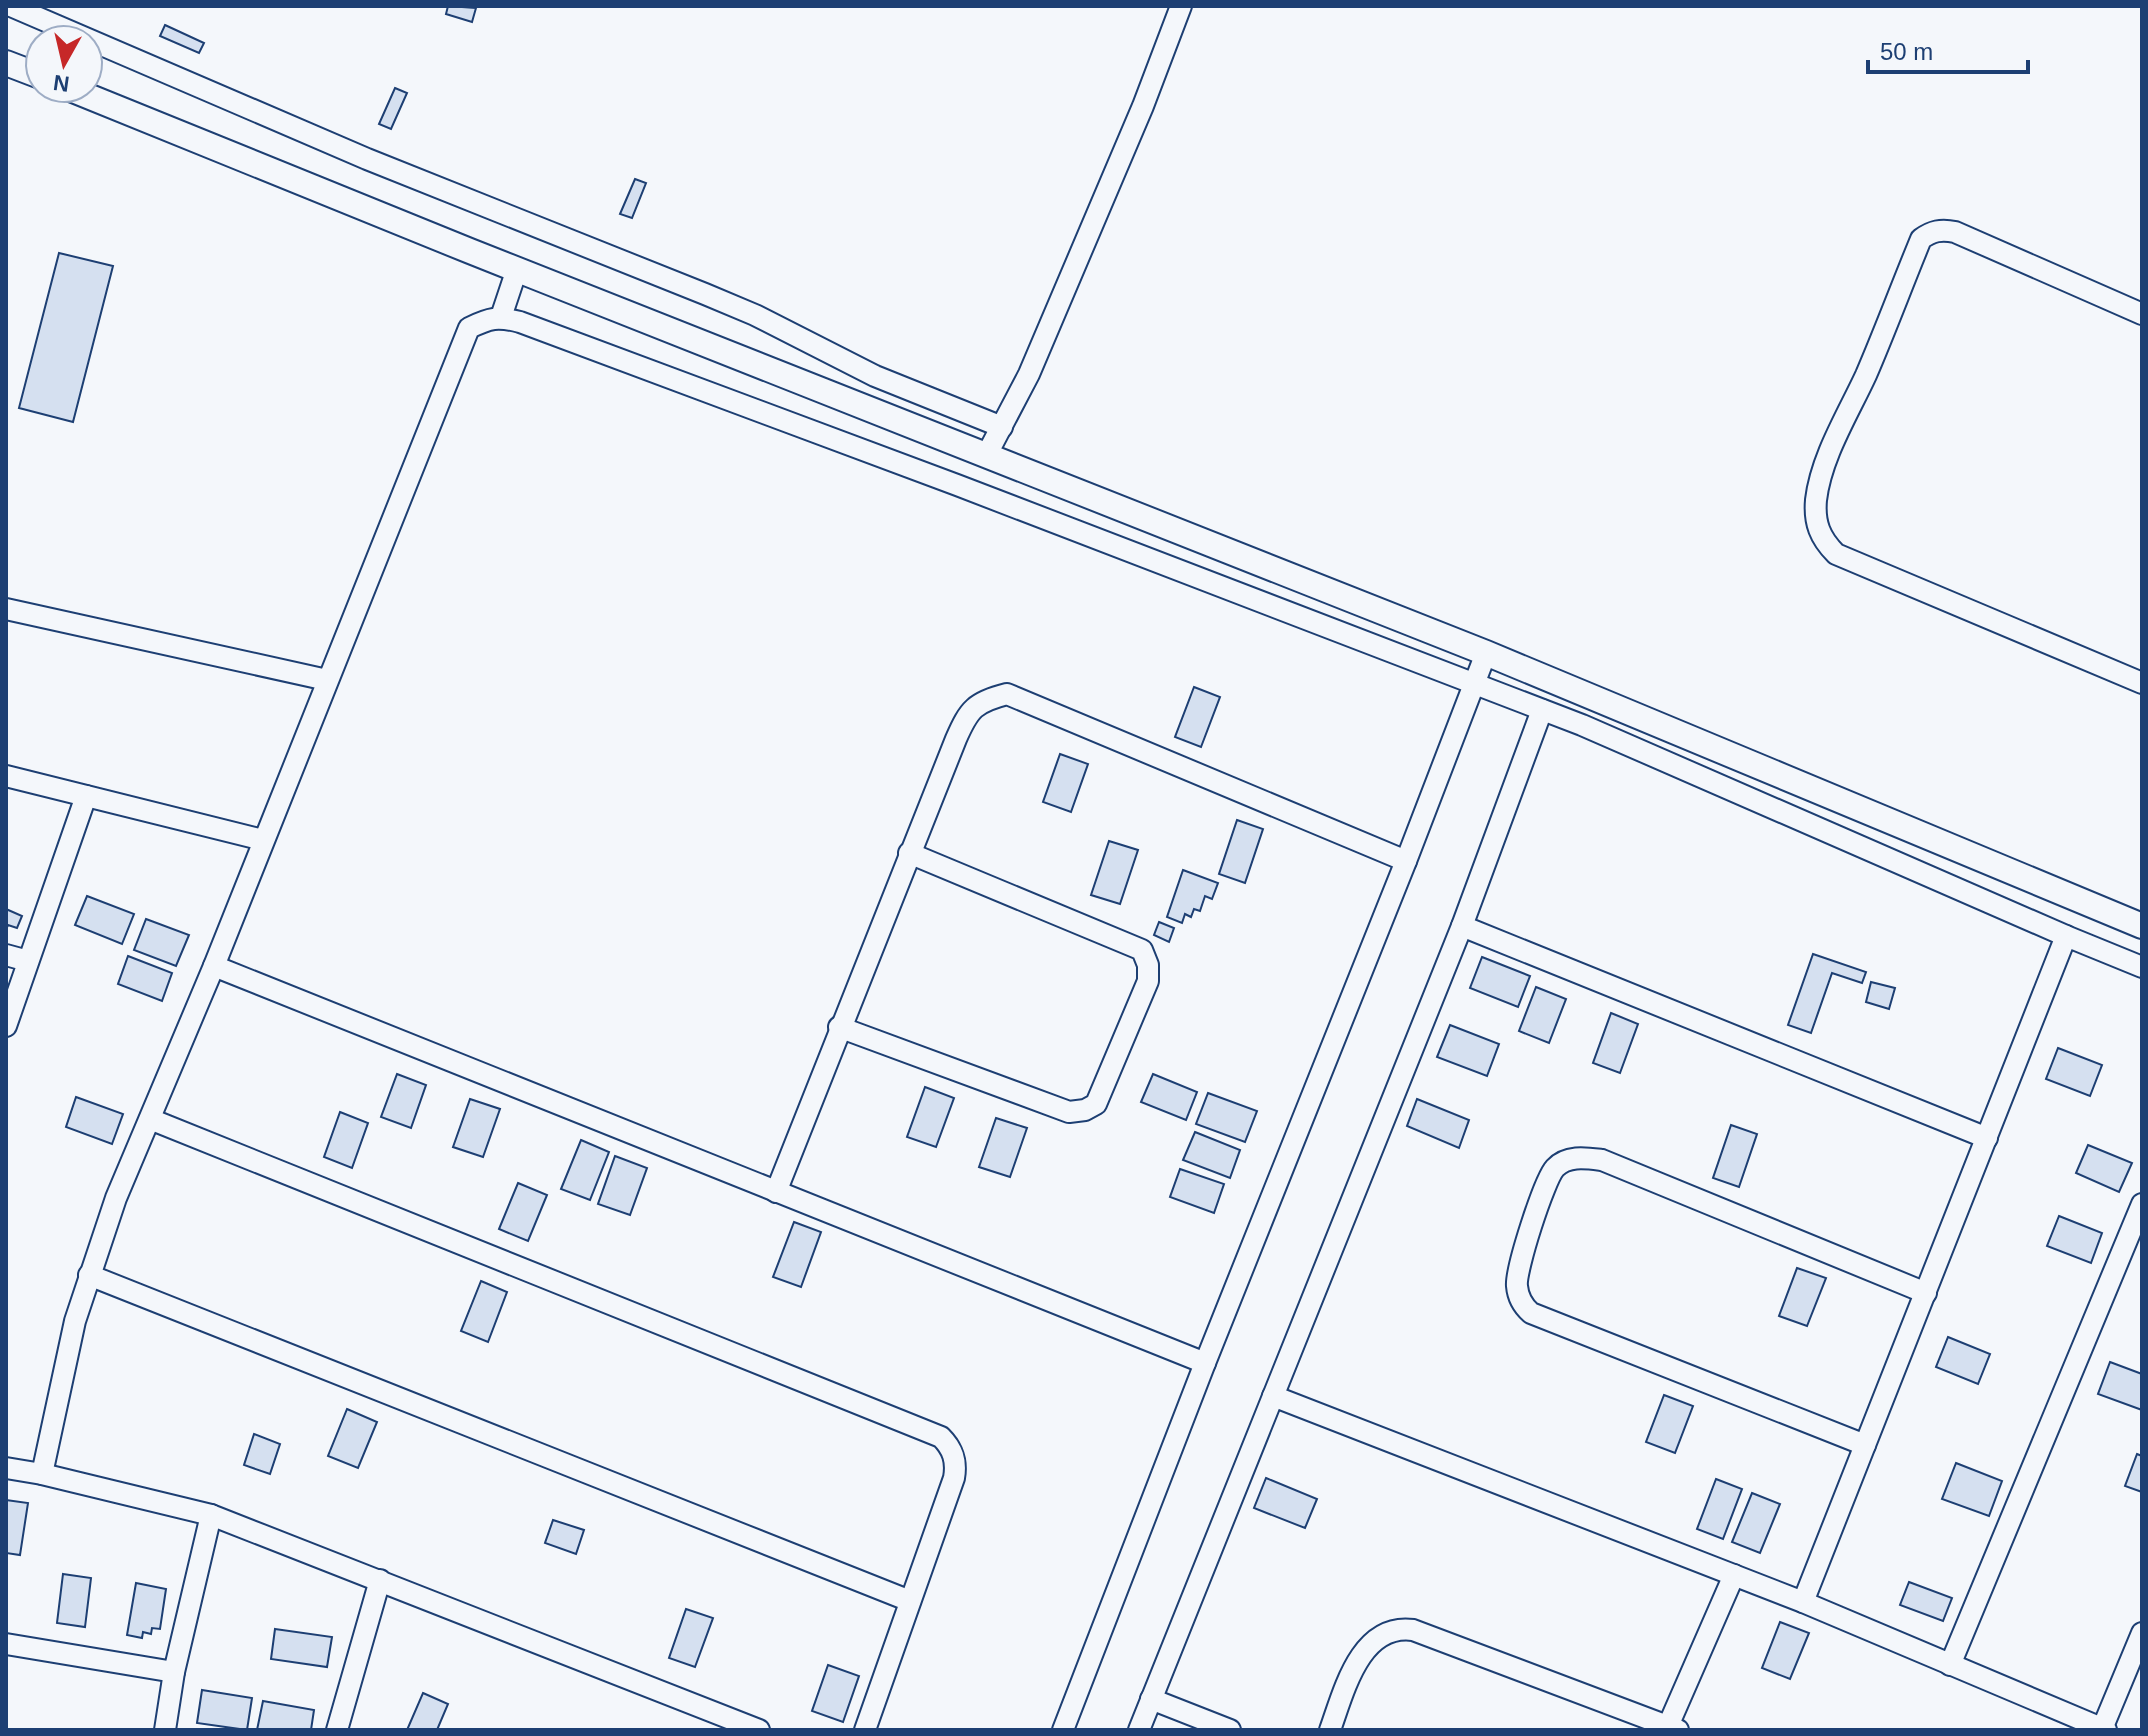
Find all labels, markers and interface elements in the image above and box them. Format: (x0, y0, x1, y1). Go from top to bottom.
north arrow (24, 24, 104, 104)
scale bar (1868, 24, 2028, 74)
text: 50 m (1880, 38, 1933, 65)
text: N (52, 70, 71, 97)

